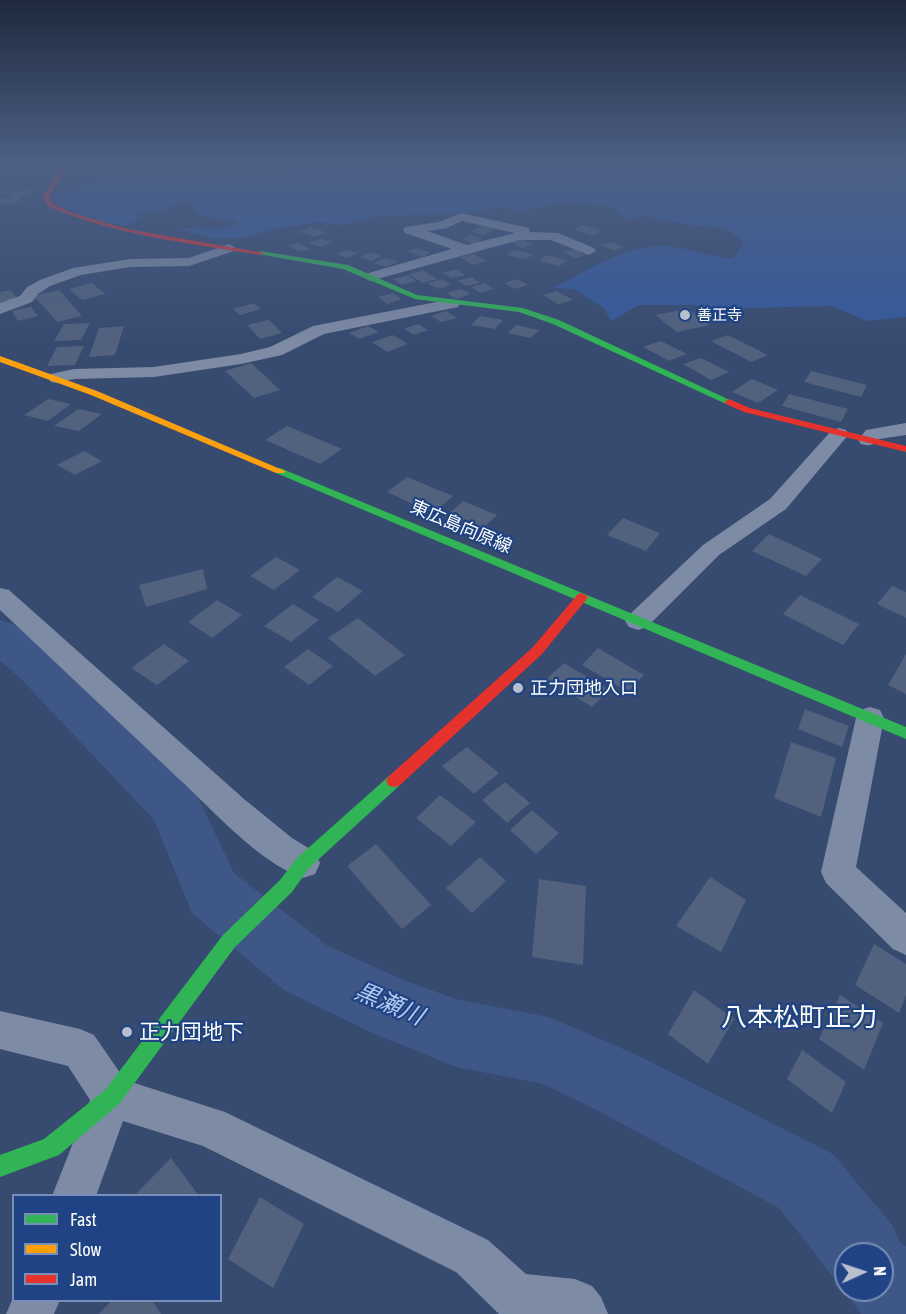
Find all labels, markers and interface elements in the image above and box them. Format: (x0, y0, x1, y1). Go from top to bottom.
place label: 善正寺 (697, 306, 742, 324)
marker: 善正寺 (678, 308, 692, 322)
street label: 東広島向原線 (407, 496, 515, 558)
place label: 正力団地入口 (530, 677, 638, 699)
marker: 正力団地入口 (511, 681, 525, 695)
water label: 黒瀬川 (350, 977, 428, 1031)
district label: 八本松町正力 (721, 1002, 877, 1034)
place label: 正力団地下 (139, 1019, 244, 1045)
marker: 正力団地下 (120, 1025, 134, 1039)
legend (12, 1194, 222, 1302)
text: Fast (70, 1209, 97, 1230)
text: Slow (70, 1239, 101, 1260)
north arrow (834, 1242, 894, 1302)
text: N (871, 1266, 889, 1276)
text: Jam (70, 1269, 97, 1290)

